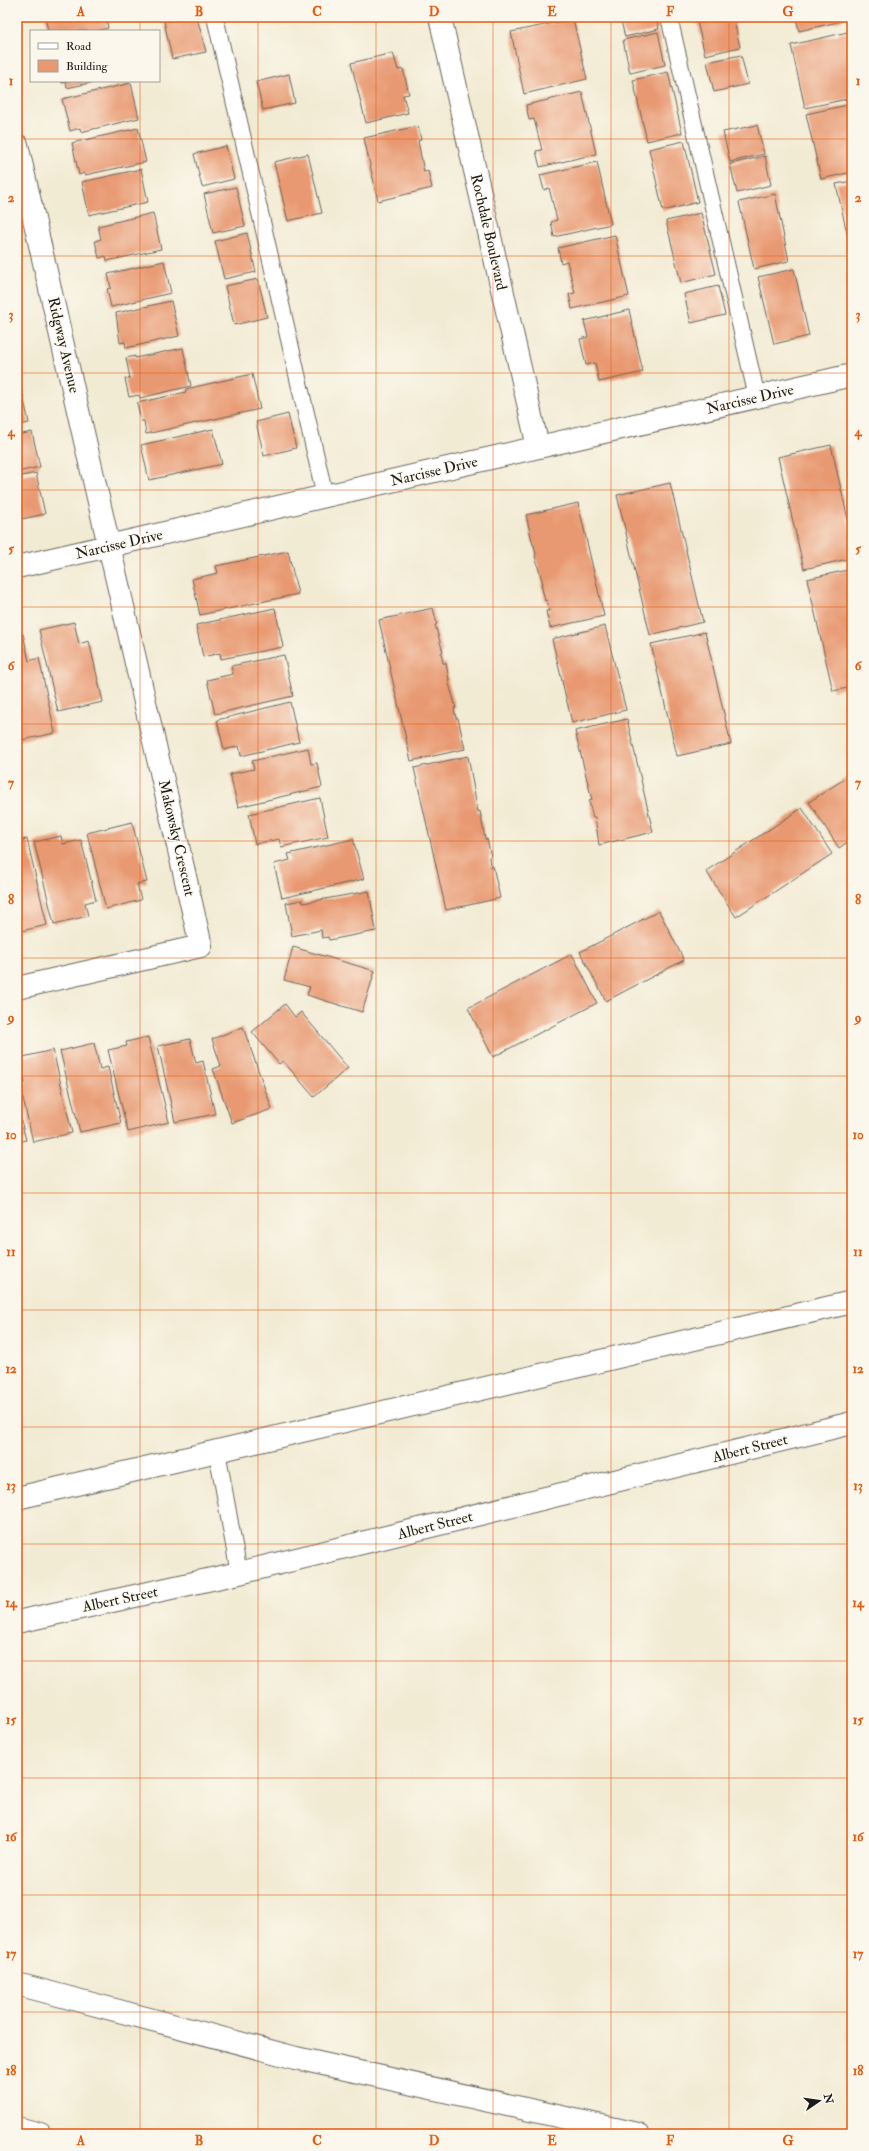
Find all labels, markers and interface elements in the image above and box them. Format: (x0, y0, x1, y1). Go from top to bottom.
text: A (76, 4, 86, 20)
text: B (195, 4, 203, 20)
text: C (312, 4, 322, 20)
text: D (429, 4, 440, 20)
text: E (547, 4, 557, 20)
text: F (666, 4, 675, 20)
text: G (783, 4, 794, 20)
legend (30, 30, 160, 82)
text: Road (66, 39, 91, 54)
text: Building (66, 59, 109, 74)
text: 1 (9, 73, 14, 89)
text: 1 (856, 73, 861, 89)
street label: Rochdale Boulevard (466, 172, 511, 293)
text: 2 (8, 190, 15, 206)
text: 2 (855, 190, 862, 206)
street label: Ridgway Avenue (43, 295, 84, 395)
text: 3 (9, 307, 14, 323)
text: 3 (856, 307, 861, 323)
street label: Narcisse Drive (705, 380, 796, 419)
text: 4 (6, 424, 15, 440)
text: 4 (853, 424, 862, 440)
street label: Narcisse Drive (389, 452, 480, 491)
street label: Narcisse Drive (74, 525, 165, 564)
text: 5 (8, 541, 14, 557)
text: 5 (855, 541, 861, 557)
text: 6 (8, 658, 16, 674)
text: 6 (855, 658, 863, 674)
text: 7 (8, 775, 15, 791)
text: 7 (855, 775, 862, 791)
street label: Makowsky Crescent (154, 778, 199, 898)
text: 8 (8, 892, 14, 908)
text: 8 (855, 892, 861, 908)
text: 9 (6, 1010, 15, 1026)
text: 9 (853, 1010, 862, 1026)
text: 10 (5, 1127, 17, 1143)
text: 10 (852, 1127, 864, 1143)
text: 11 (6, 1244, 16, 1260)
text: 11 (853, 1244, 863, 1260)
text: 12 (5, 1361, 17, 1377)
text: 12 (852, 1361, 864, 1377)
street label: Albert Street (710, 1430, 790, 1467)
text: 13 (6, 1478, 16, 1494)
text: 13 (853, 1478, 863, 1494)
street label: Albert Street (395, 1507, 475, 1544)
street label: Albert Street (80, 1582, 160, 1617)
text: 14 (5, 1595, 18, 1611)
text: 14 (852, 1595, 865, 1611)
text: 15 (6, 1712, 16, 1728)
text: 15 (853, 1712, 863, 1728)
text: 16 (5, 1829, 18, 1845)
text: 16 (852, 1829, 865, 1845)
text: 17 (6, 1946, 17, 1962)
text: 17 (853, 1946, 864, 1962)
text: 18 (6, 2063, 16, 2079)
text: 18 (853, 2063, 863, 2079)
north arrow (799, 2081, 839, 2121)
text: N (821, 2092, 836, 2106)
text: A (76, 2133, 86, 2149)
text: B (195, 2133, 203, 2149)
text: C (312, 2133, 322, 2149)
text: D (429, 2133, 440, 2149)
text: E (547, 2133, 557, 2149)
text: F (666, 2133, 675, 2149)
text: G (783, 2133, 794, 2149)

